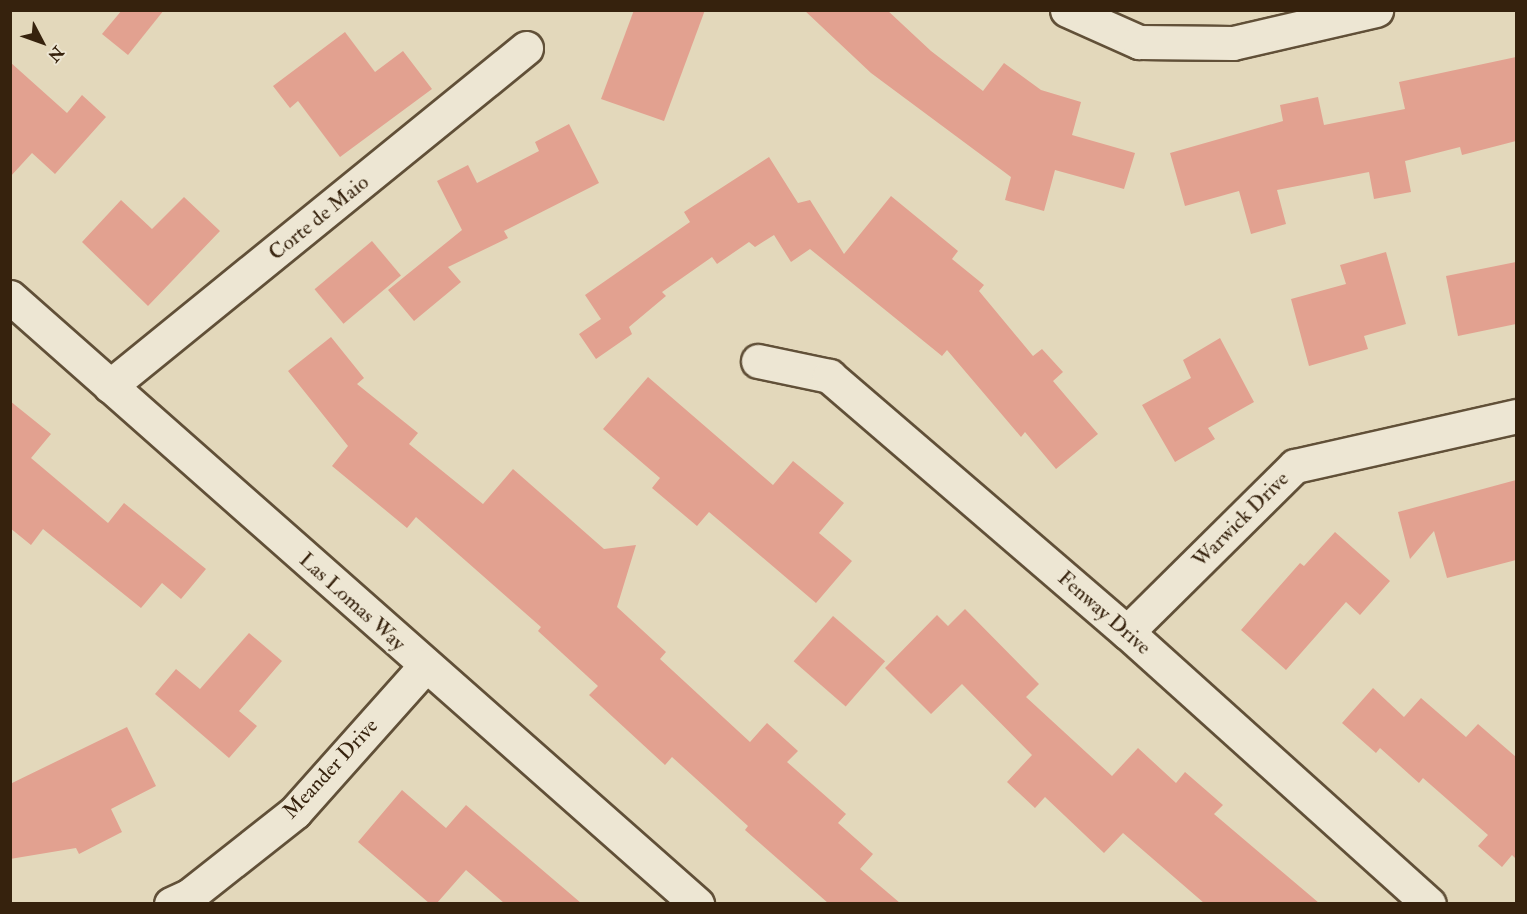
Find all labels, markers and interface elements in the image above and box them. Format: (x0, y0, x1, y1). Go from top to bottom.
north arrow (12, 12, 72, 72)
text: N (43, 42, 68, 66)
street label: Corte de Maio (264, 170, 374, 266)
street label: Warwick Drive (1188, 467, 1294, 573)
street label: Las Lomas Way (294, 548, 410, 656)
street label: Fenway Drive (1052, 566, 1156, 660)
street label: Meander Drive (278, 714, 384, 824)

